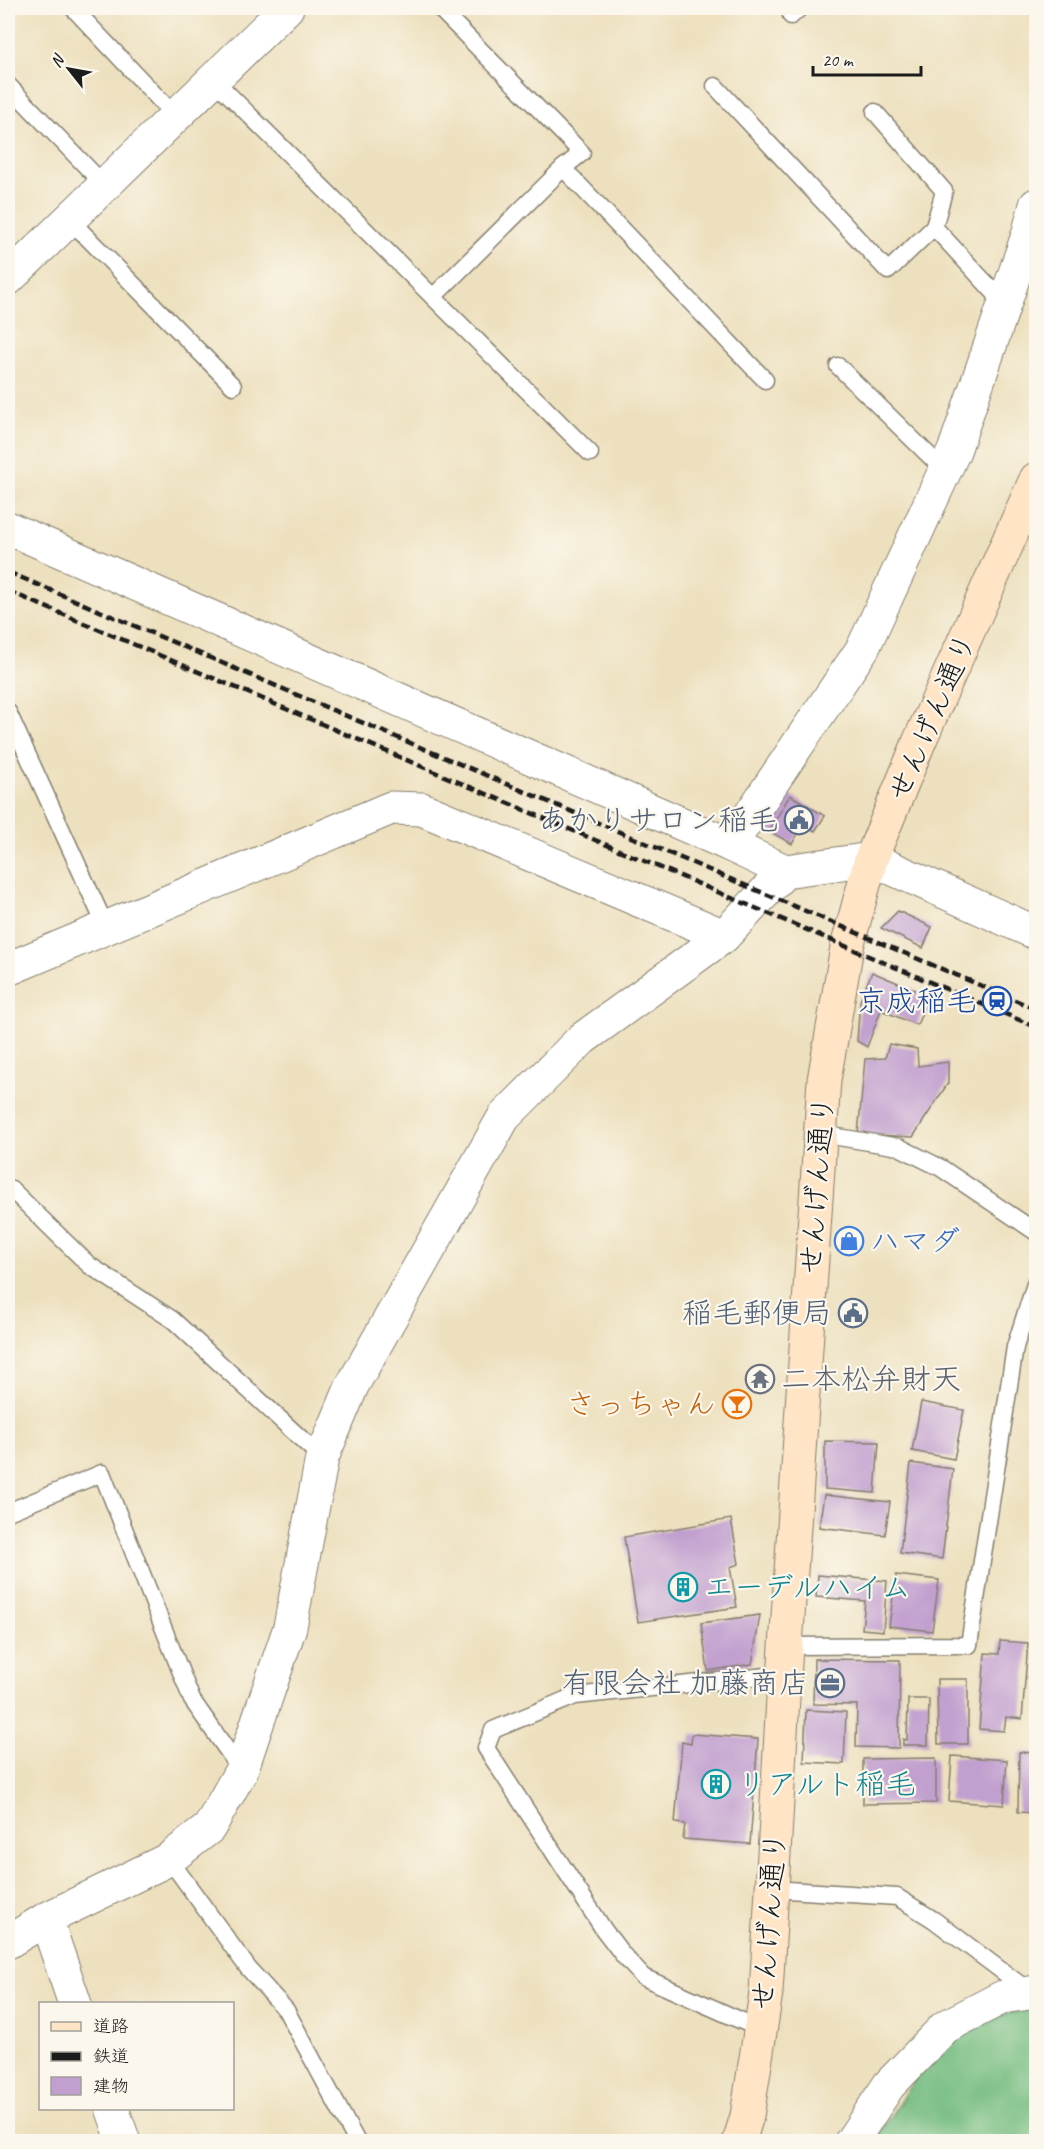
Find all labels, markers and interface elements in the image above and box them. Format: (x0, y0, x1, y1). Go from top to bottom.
north arrow (39, 39, 99, 99)
scale bar (813, 39, 921, 77)
text: 20 m (822, 49, 855, 71)
text: N (46, 50, 70, 71)
street label: せんげん通り (879, 627, 985, 807)
place label: あかりサロン稲毛 (538, 801, 778, 839)
public building icon: あかりサロン稲毛 (783, 804, 815, 836)
place label: 京成稲毛 (856, 982, 976, 1020)
station icon: 京成稲毛 (981, 985, 1013, 1017)
street label: せんげん通り (792, 1094, 842, 1276)
place label: ハマダ (870, 1222, 960, 1260)
shop icon: ハマダ (833, 1225, 865, 1257)
place label: 稲毛郵便局 (682, 1294, 832, 1332)
public building icon: 稲毛郵便局 (837, 1297, 869, 1329)
place label: 二本松弁財天 (781, 1360, 961, 1398)
temple icon: 二本松弁財天 (744, 1363, 776, 1395)
place label: さっちゃん (566, 1385, 716, 1423)
bar icon: さっちゃん (721, 1388, 753, 1420)
place label: エーデルハイム (704, 1568, 911, 1606)
building icon: エーデルハイム (667, 1571, 699, 1603)
place label: 有限会社 加藤商店 (562, 1664, 809, 1702)
office icon: 有限会社 加藤商店 (814, 1667, 846, 1699)
place label: リアルト稲毛 (737, 1765, 915, 1803)
building icon: リアルト稲毛 (700, 1768, 732, 1800)
street label: せんげん通り (744, 1830, 794, 2012)
legend (39, 2002, 234, 2110)
text: 道路 (93, 2015, 129, 2037)
text: 鉄道 (93, 2045, 129, 2067)
text: 建物 (93, 2075, 129, 2097)

